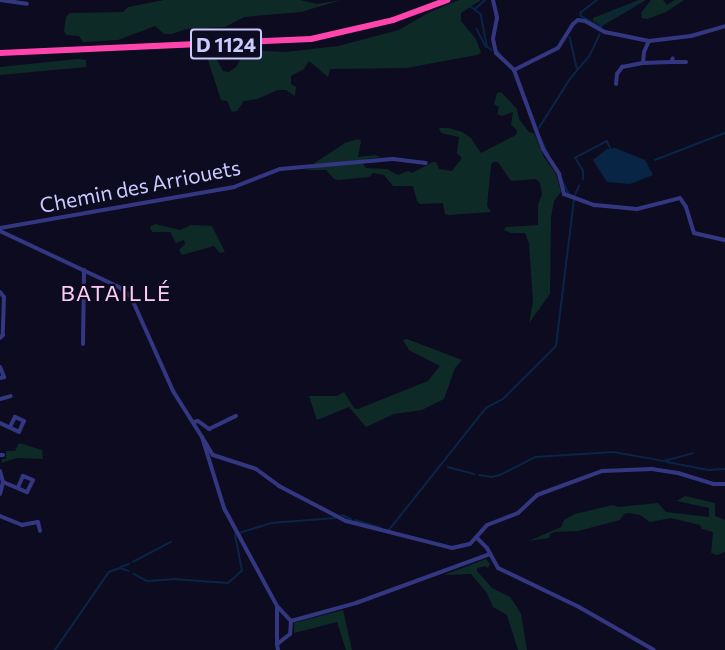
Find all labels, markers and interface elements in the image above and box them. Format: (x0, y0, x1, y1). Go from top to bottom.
road number: D 1124 (190, 27, 262, 61)
street label: Chemin des Arriouets (37, 154, 243, 218)
district label: BATAILLÉ (60, 280, 172, 306)

